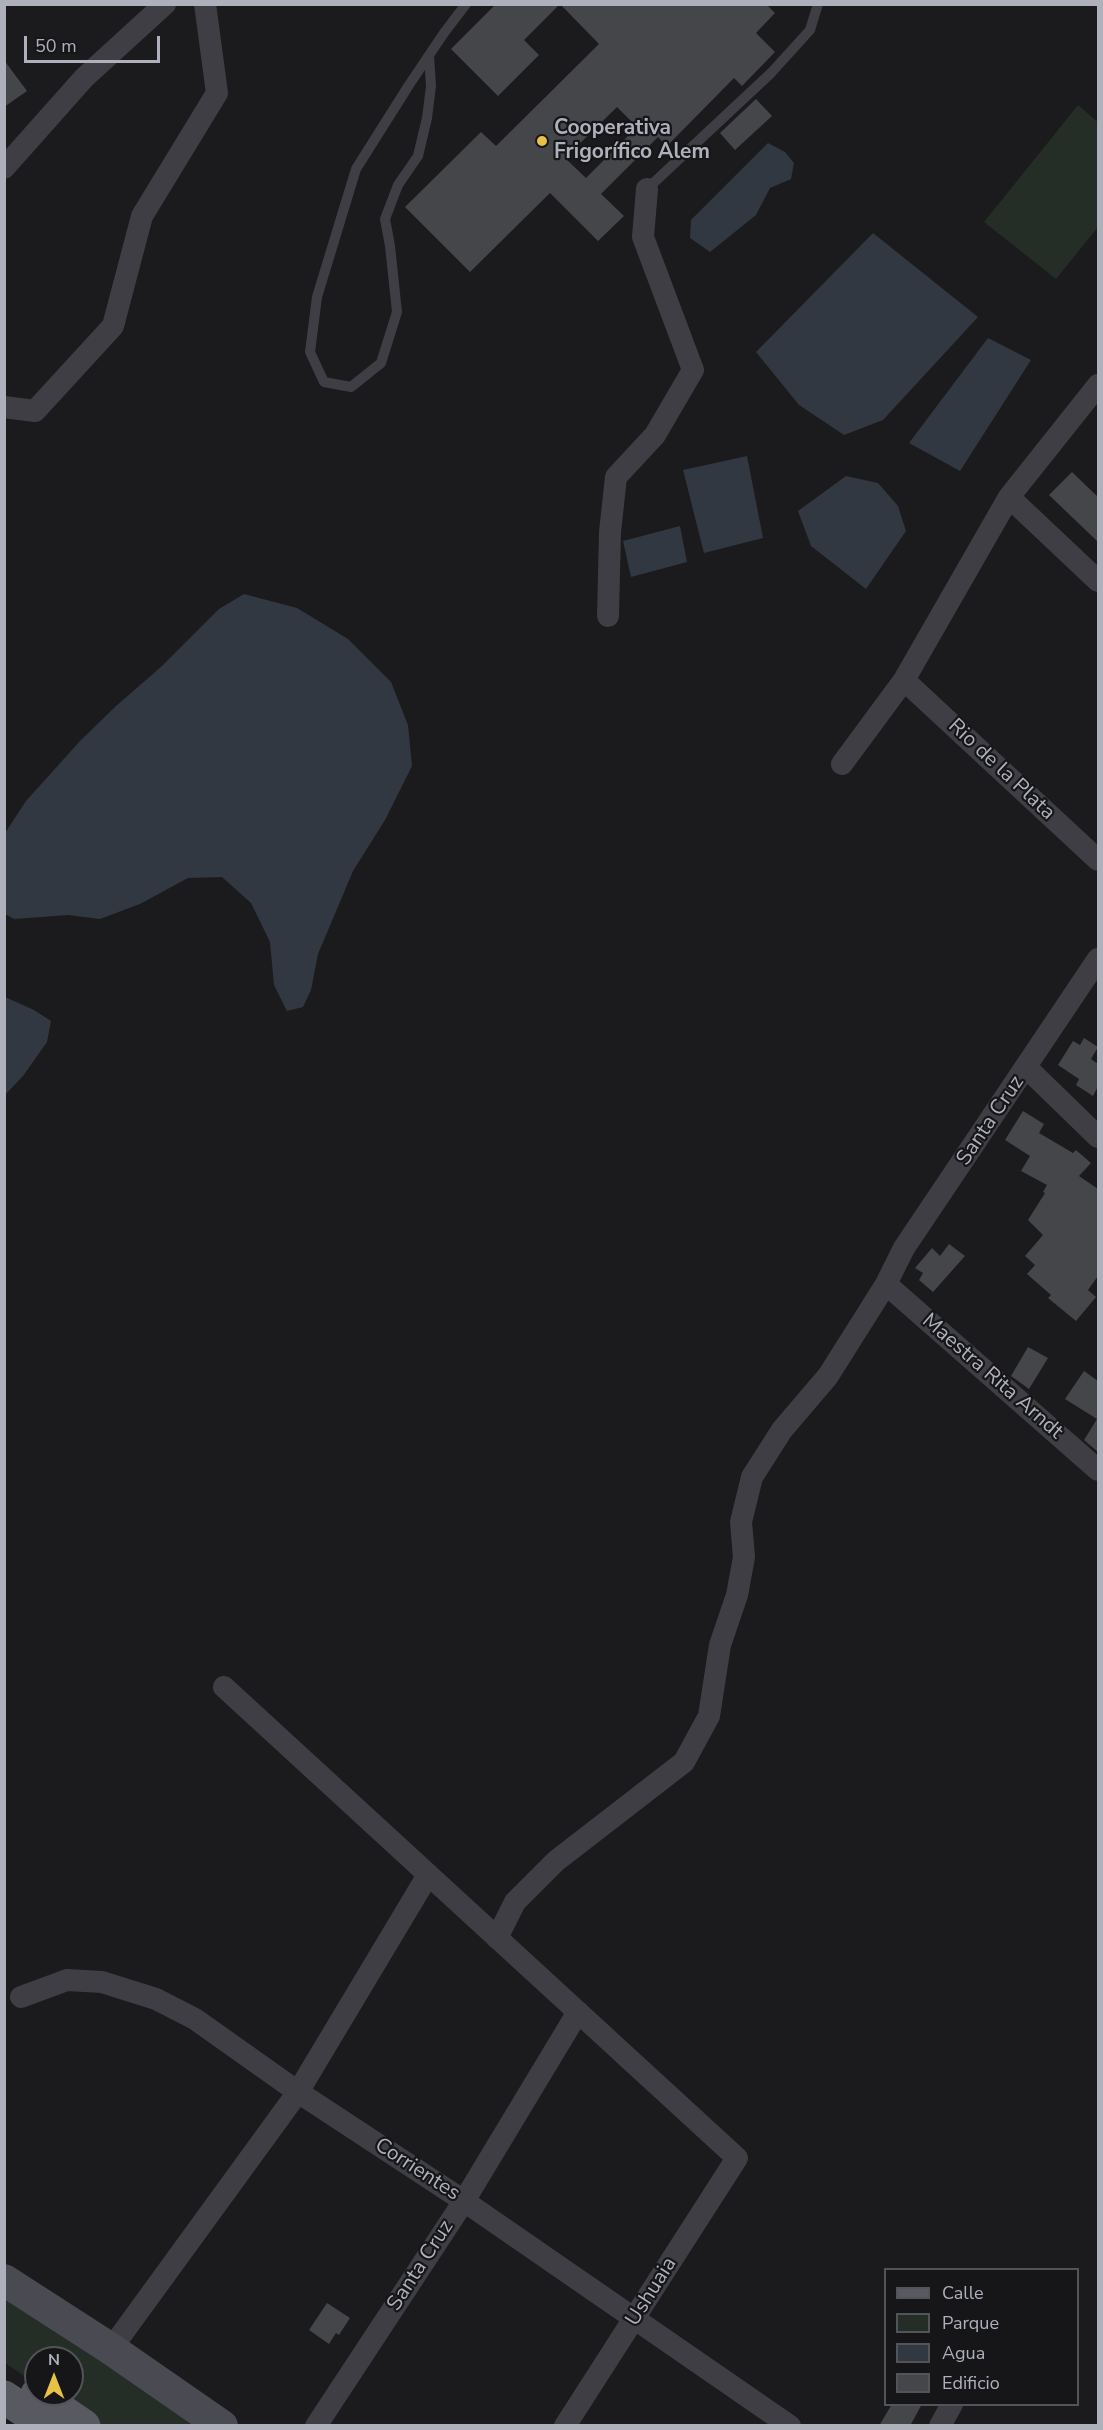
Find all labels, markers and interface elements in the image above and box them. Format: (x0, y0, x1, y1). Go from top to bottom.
scale bar (27, 24, 164, 62)
text: 50 m (35, 34, 77, 58)
place label: Cooperativa Frigorífico Alem (554, 116, 710, 166)
marker: Cooperativa Frigorífico Alem (535, 134, 549, 148)
street label: Rio de la Plata (942, 714, 1060, 826)
street label: Santa Cruz (952, 1071, 1030, 1171)
street label: Maestra Rita Arndt (916, 1309, 1068, 1445)
street label: Corrientes (370, 2133, 464, 2207)
street label: Santa Cruz (382, 2216, 460, 2316)
street label: Ushuaia (621, 2253, 683, 2331)
legend (884, 2268, 1079, 2406)
text: Calle (942, 2281, 984, 2305)
text: Parque (942, 2311, 999, 2335)
text: Agua (942, 2341, 985, 2365)
north arrow (24, 2346, 84, 2406)
text: N (48, 2349, 60, 2371)
text: Edificio (942, 2371, 1000, 2395)

